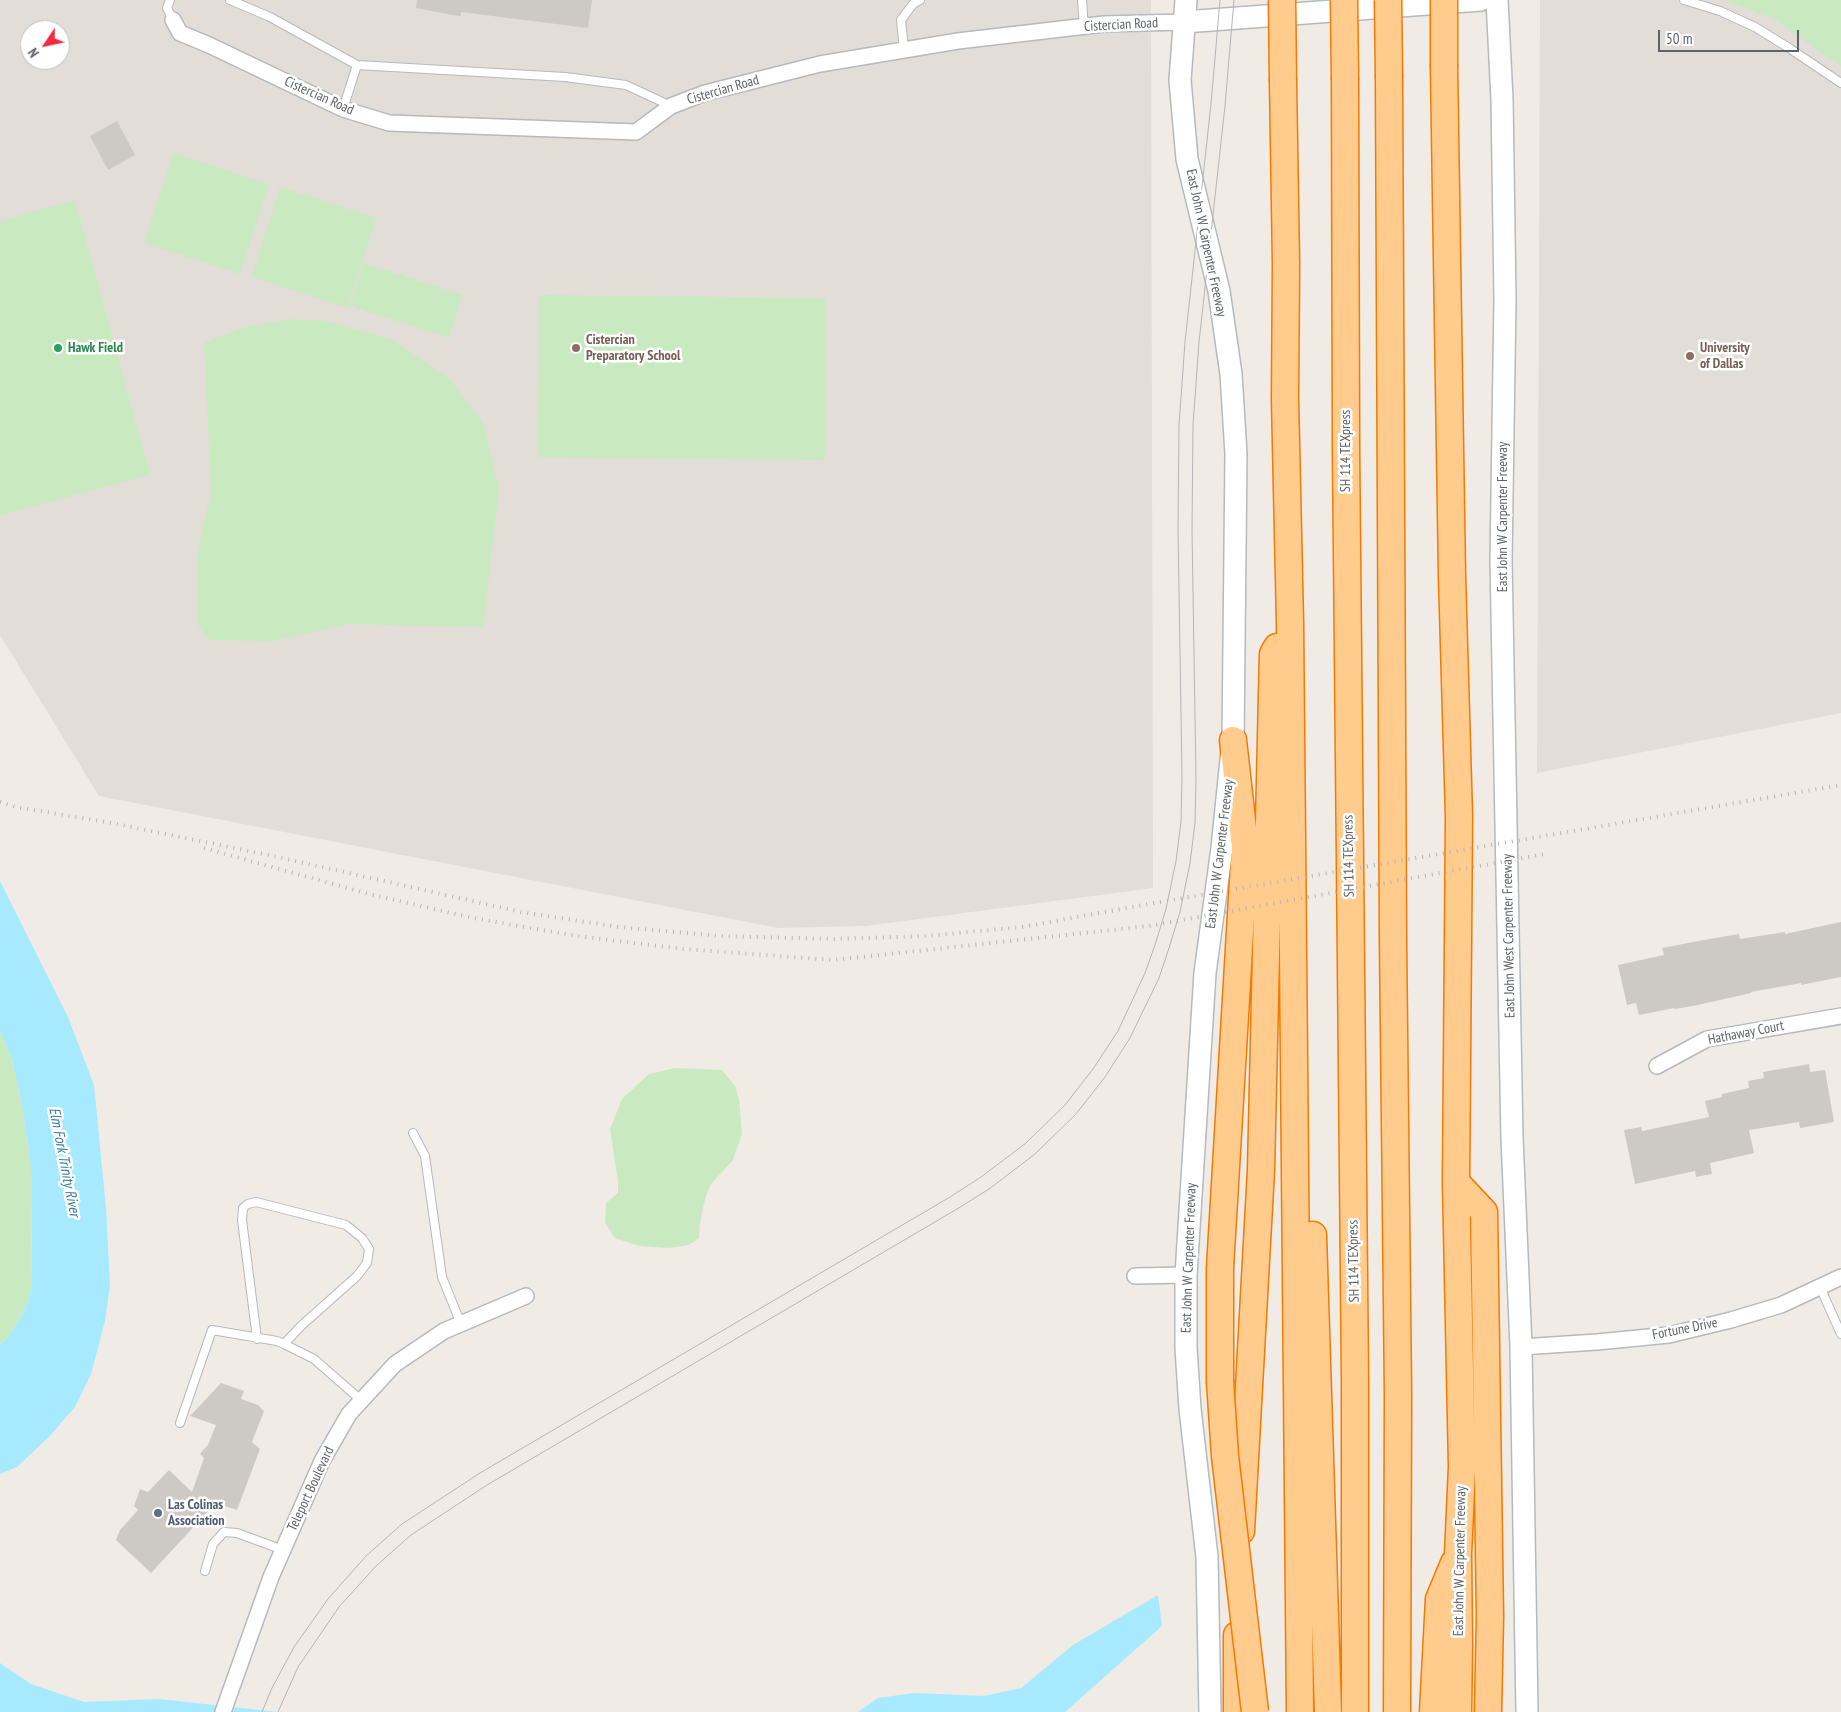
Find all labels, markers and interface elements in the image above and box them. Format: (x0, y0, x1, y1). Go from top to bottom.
street label: Cistercian Road (1084, 15, 1158, 35)
north arrow (20, 20, 70, 70)
scale bar (1661, 20, 1802, 52)
text: 50 m (1666, 29, 1692, 48)
text: N (24, 45, 43, 61)
street label: Cistercian Road (685, 72, 761, 108)
street label: Cistercian Road (282, 73, 356, 119)
street label: East John W Carpenter Freeway (1182, 168, 1230, 318)
place label: Cistercian Preparatory School (586, 332, 680, 364)
place label: Hawk Field (68, 340, 123, 356)
place label: University of Dallas (1700, 340, 1750, 372)
marker: Hawk Field (52, 342, 64, 354)
marker: Cistercian Preparatory School (570, 342, 582, 354)
marker: University of Dallas (1684, 350, 1696, 362)
street label: SH 114 TEXpress (1338, 410, 1354, 492)
street label: East John W Carpenter Freeway (1495, 442, 1511, 592)
street label: East John W Carpenter Freeway (1203, 778, 1237, 930)
street label: SH 114 TEXpress (1340, 815, 1358, 897)
street label: East John West Carpenter Freeway (1499, 854, 1519, 1018)
street label: Hathaway Court (1707, 1017, 1785, 1049)
water label: Elm Fork Trinity River (45, 1106, 83, 1218)
street label: East John W Carpenter Freeway (1178, 1183, 1200, 1333)
street label: SH 114 TEXpress (1345, 1220, 1363, 1302)
street label: Fortune Drive (1651, 1314, 1719, 1344)
street label: Teleport Boulevard (284, 1444, 338, 1534)
street label: East John W Carpenter Freeway (1450, 1486, 1470, 1636)
place label: Las Colinas Association (168, 1497, 225, 1530)
marker: Las Colinas Association (152, 1507, 164, 1519)

